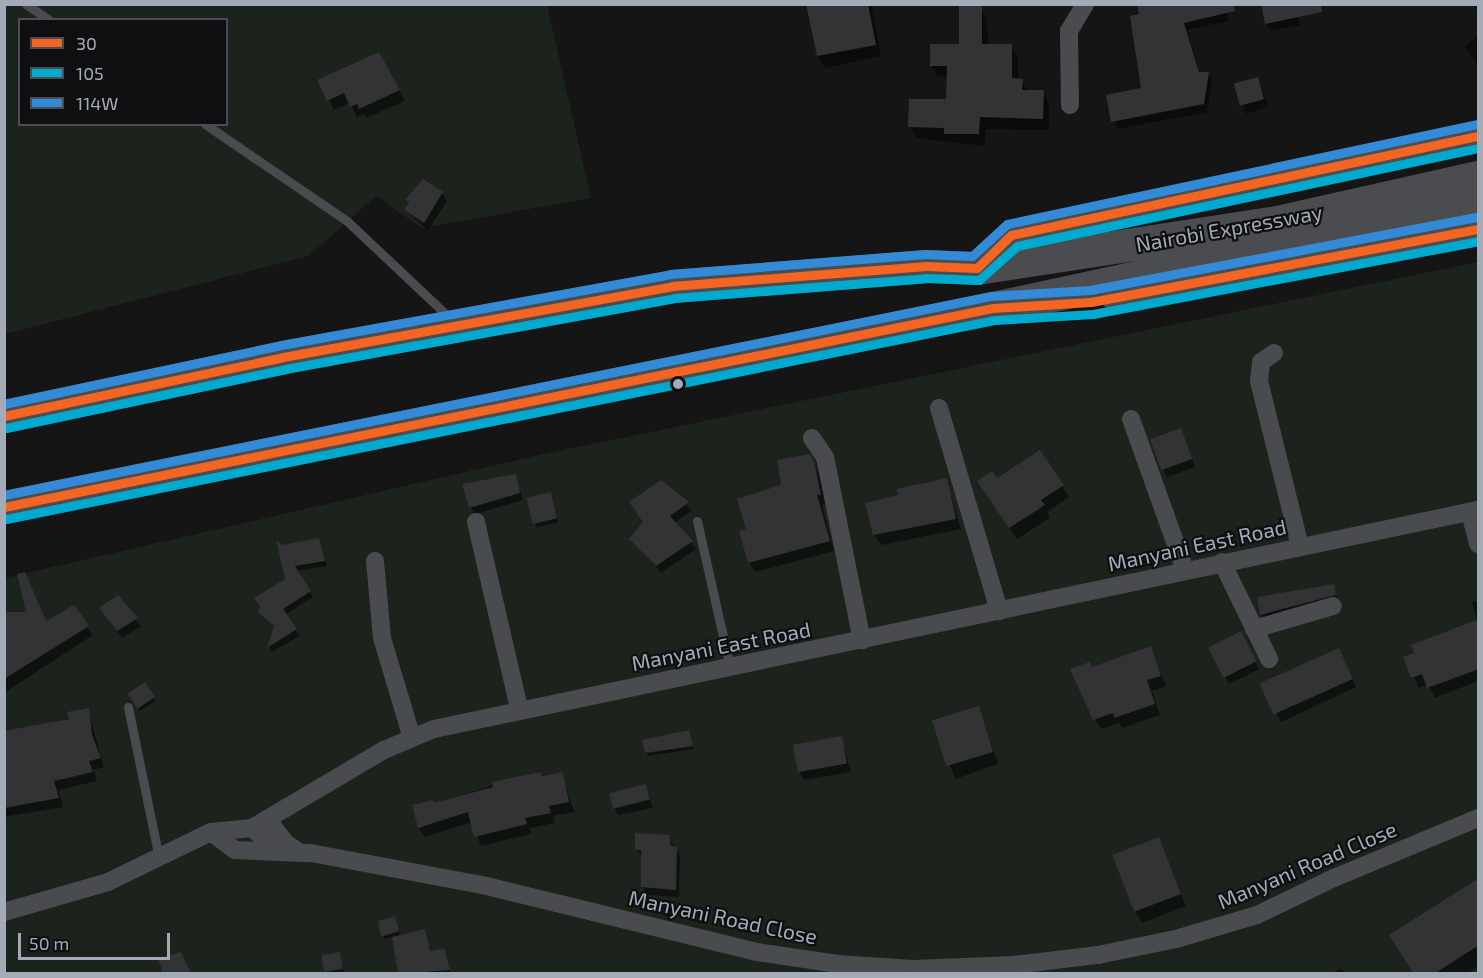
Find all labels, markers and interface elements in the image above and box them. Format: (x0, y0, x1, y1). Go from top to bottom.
legend (18, 18, 228, 126)
text: 30 (76, 32, 97, 54)
text: 105 (76, 62, 104, 84)
text: 114W (76, 92, 118, 114)
street label: Nairobi Expressway (1134, 199, 1324, 257)
unlabelled marker (672, 378, 684, 390)
street label: Manyani East Road (1105, 514, 1289, 576)
street label: Manyani East Road (629, 616, 813, 676)
street label: Manyani Road Close (1214, 816, 1400, 914)
street label: Manyani Road Close (627, 885, 819, 949)
scale bar (21, 921, 172, 959)
text: 50 m (29, 932, 69, 954)

